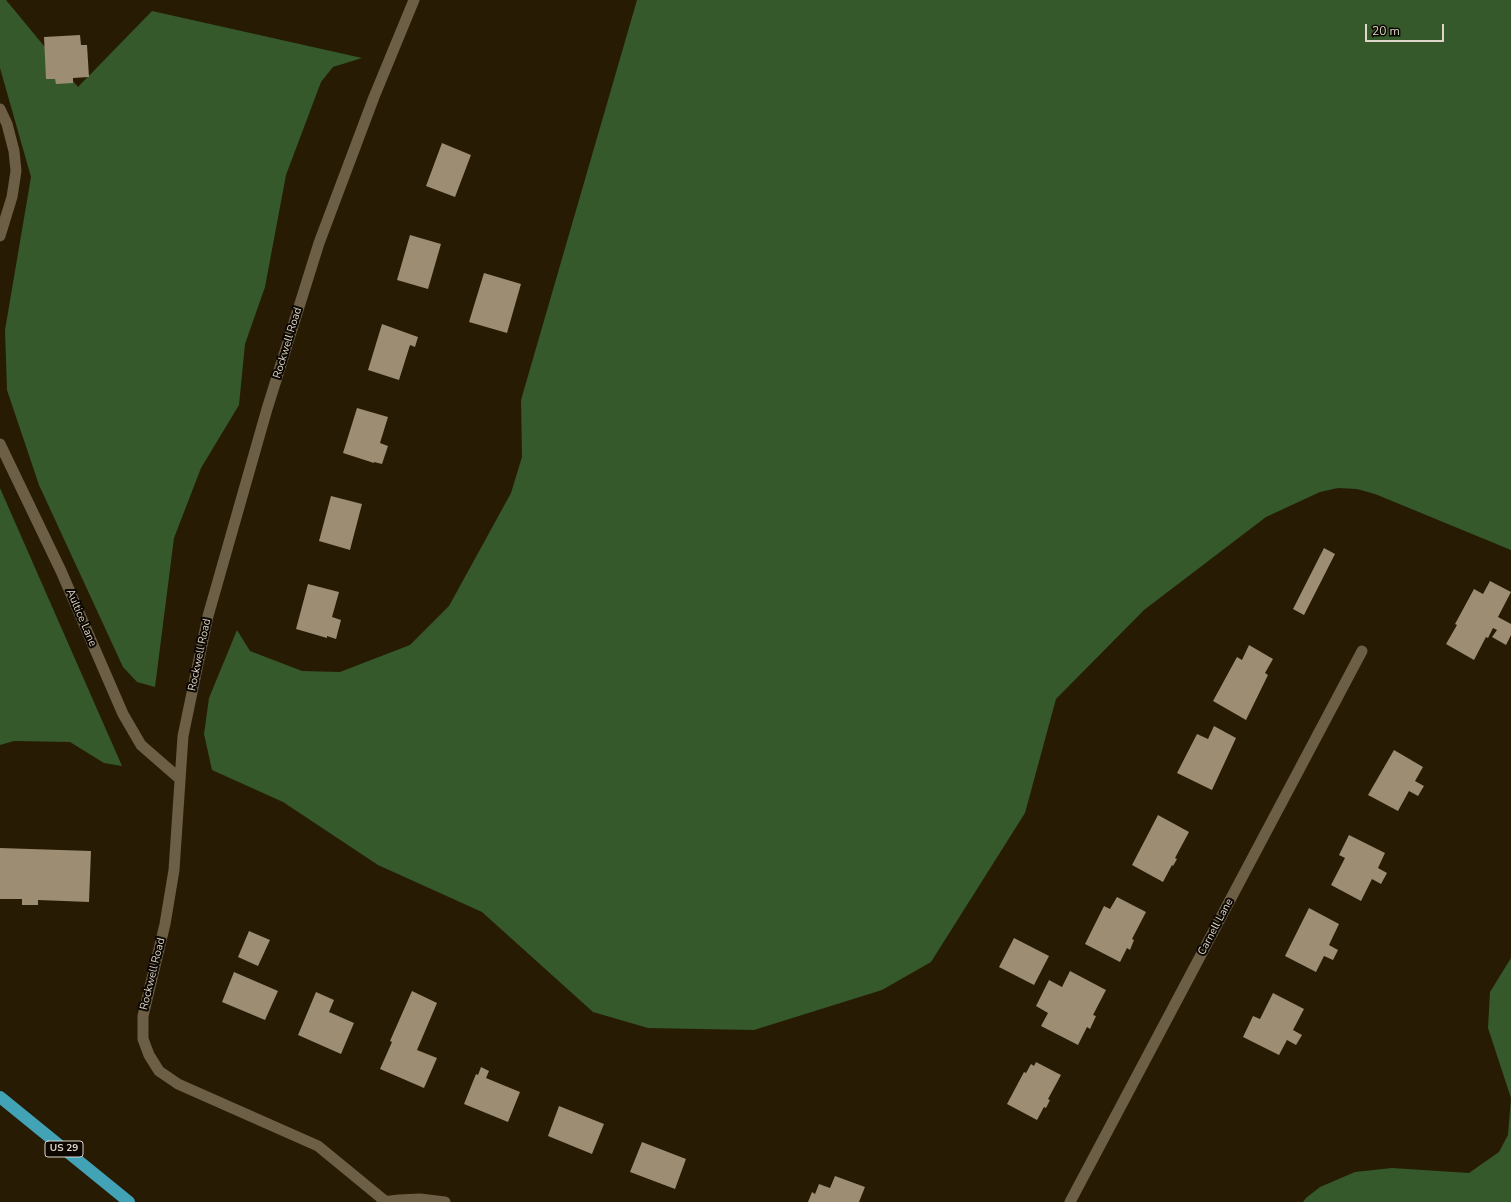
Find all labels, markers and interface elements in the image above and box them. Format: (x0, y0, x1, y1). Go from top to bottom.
scale bar (1367, 16, 1446, 42)
text: 20 m (1372, 23, 1400, 39)
street label: Rockwell Road (271, 306, 305, 380)
street label: Aultice Lane (63, 587, 99, 649)
street label: Rockwell Road (186, 618, 214, 692)
street label: Carnell Lane (1196, 896, 1236, 958)
street label: Rockwell Road (138, 937, 168, 1011)
road number: US 29 (45, 1141, 83, 1157)

